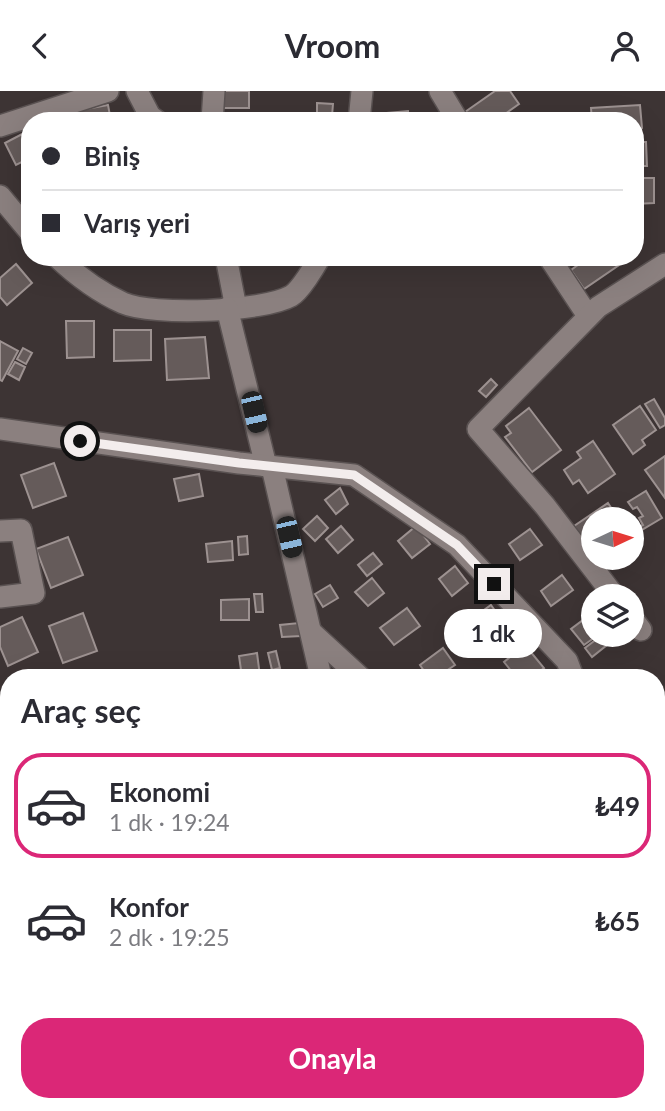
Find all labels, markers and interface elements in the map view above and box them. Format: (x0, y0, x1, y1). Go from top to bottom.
text: Vroom (285, 26, 380, 65)
icon: back (21, 27, 59, 65)
icon: person (606, 27, 644, 65)
text: Biniş (84, 140, 140, 172)
text: Varış yeri (84, 207, 190, 239)
car (240, 389, 269, 435)
route start (64, 425, 96, 457)
north arrow (581, 507, 644, 571)
map controls (581, 507, 644, 647)
car (275, 514, 304, 560)
route end (478, 568, 510, 600)
button: layers (581, 584, 644, 647)
callout: 1 dk (445, 609, 543, 657)
text: 1 dk (471, 619, 515, 647)
text: Araç seç (21, 691, 141, 730)
icon: car (25, 774, 88, 837)
text: Ekonomi (109, 776, 210, 808)
text: ₺49 (595, 790, 640, 822)
text: 1 dk · 19:24 (109, 808, 230, 836)
icon: car (25, 889, 88, 952)
text: Konfor (109, 891, 189, 923)
text: ₺65 (595, 905, 640, 937)
text: 2 dk · 19:25 (109, 923, 230, 951)
button: Onayla (21, 1018, 644, 1098)

